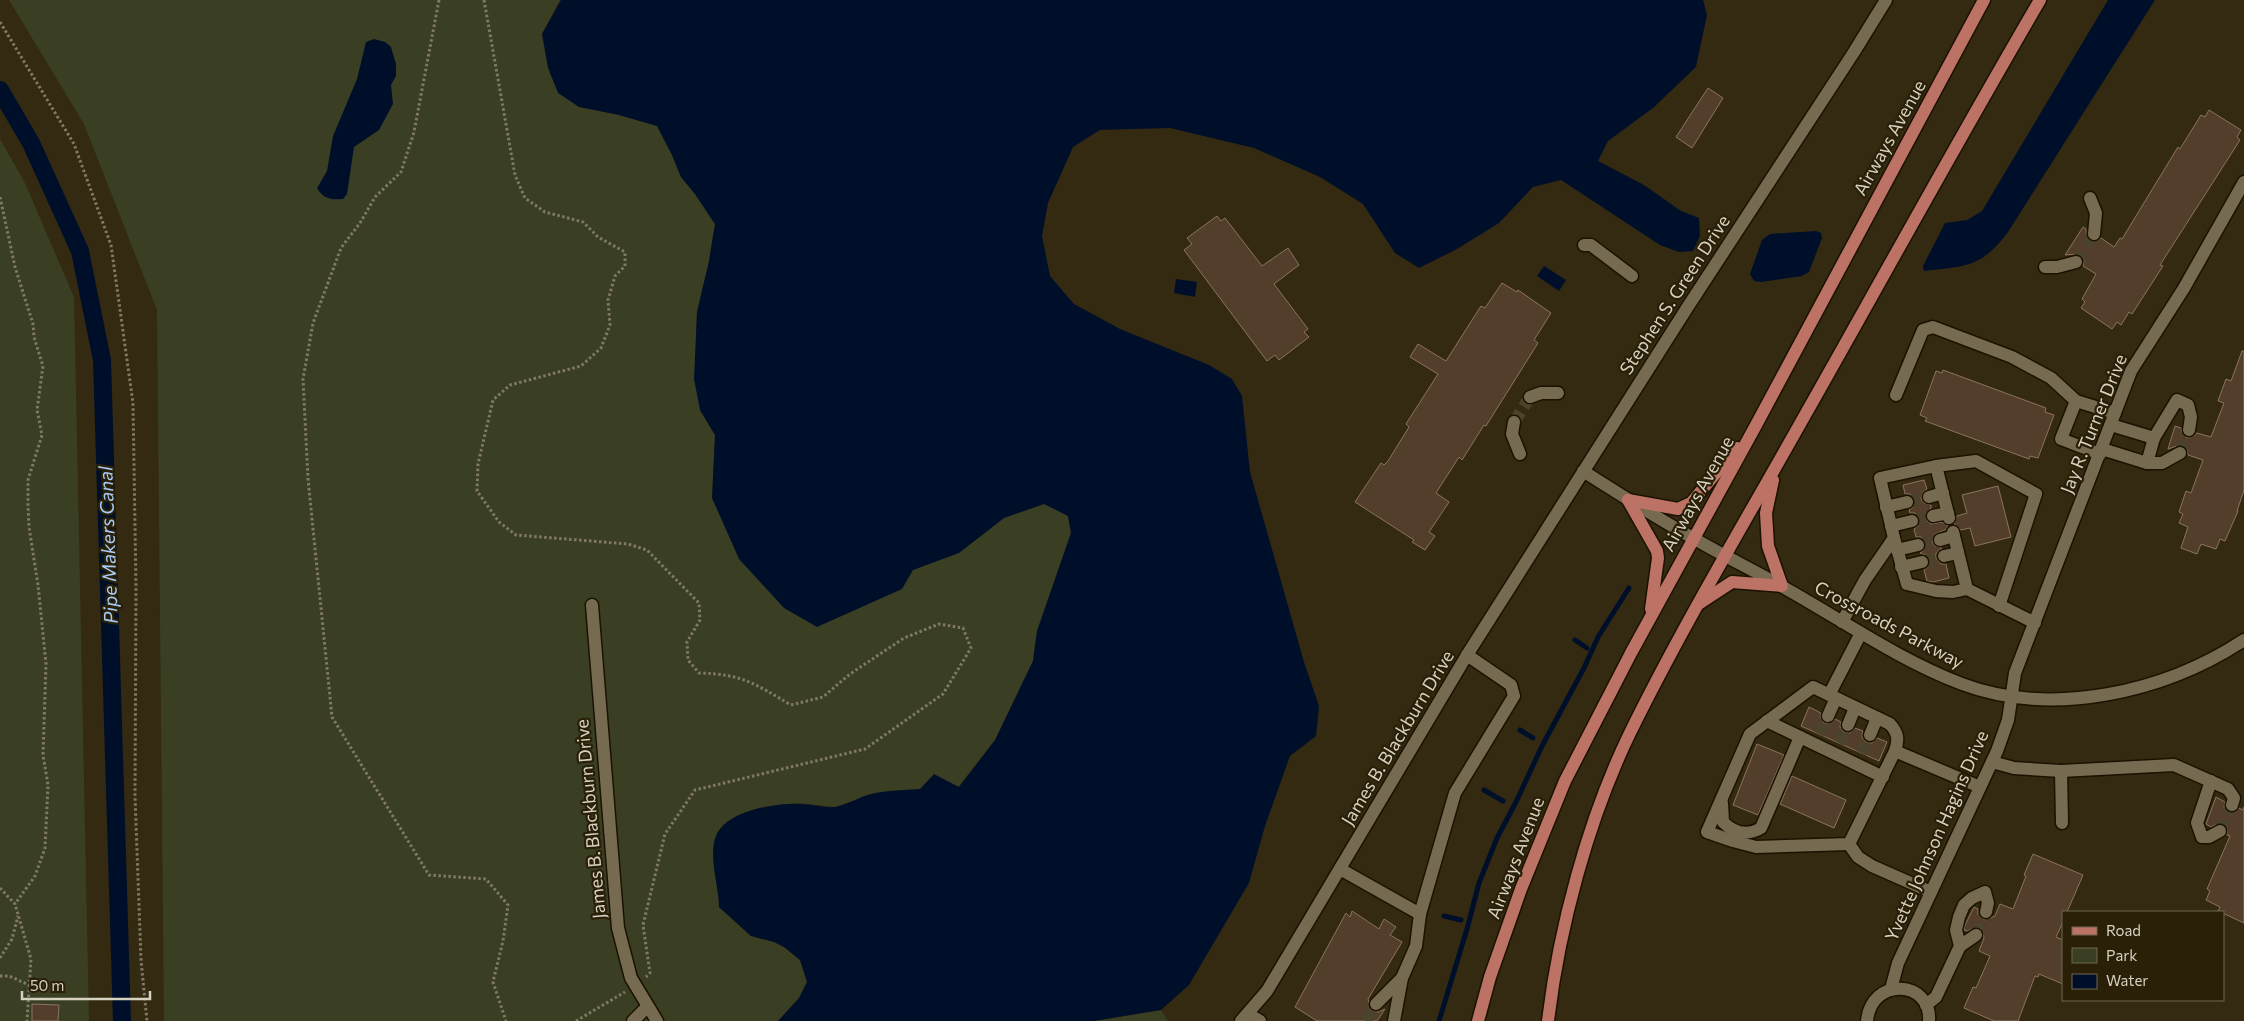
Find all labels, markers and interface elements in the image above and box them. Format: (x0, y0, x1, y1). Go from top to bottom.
street label: Airways Avenue (1848, 76, 1930, 199)
street label: Stephen S. Green Drive (1614, 211, 1734, 378)
street label: Jay R. Turner Drive (2055, 351, 2131, 496)
street label: Airways Avenue (1656, 432, 1738, 555)
water label: Pipe Makers Canal (93, 465, 122, 624)
street label: Crossroads Parkway (1811, 576, 1968, 673)
street label: James B. Blackburn Drive (1336, 646, 1458, 829)
street label: James B. Blackburn Drive (570, 718, 610, 920)
street label: Yvette Johnson Hagins Drive (1880, 727, 1993, 944)
street label: Airways Avenue (1482, 794, 1548, 922)
legend (2062, 911, 2224, 1001)
text: Road (2106, 921, 2141, 939)
text: Park (2106, 946, 2137, 964)
scale bar (22, 968, 150, 1000)
text: Water (2106, 971, 2148, 989)
text: 50 m (30, 976, 64, 994)

